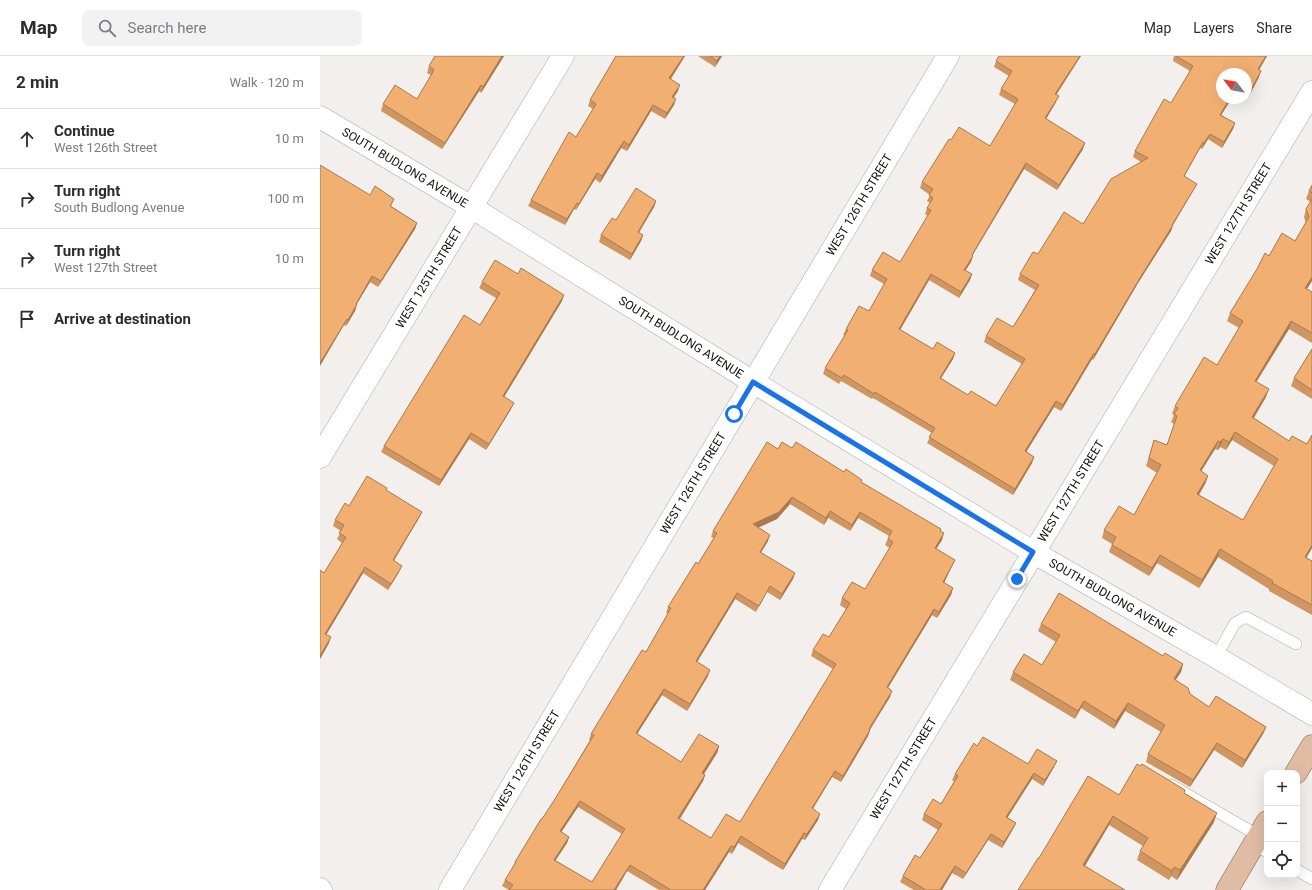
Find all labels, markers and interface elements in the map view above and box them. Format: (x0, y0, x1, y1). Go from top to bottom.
search box (82, 10, 362, 46)
text: Map (20, 16, 58, 39)
icon: search (96, 17, 118, 39)
text: Search here (128, 19, 206, 37)
text: Map (1144, 20, 1171, 36)
text: Layers (1193, 20, 1234, 36)
text: Share (1256, 20, 1292, 36)
north arrow (1216, 68, 1252, 104)
text: 2 min (16, 72, 59, 92)
text: Walk · 120 m (229, 75, 304, 90)
text: Continue (54, 122, 115, 140)
street label: SOUTH BUDLONG AVENUE (340, 125, 471, 211)
icon: ahead (16, 128, 38, 150)
text: 10 m (275, 131, 304, 146)
text: West 126th Street (54, 140, 157, 155)
street label: WEST 126TH STREET (823, 151, 895, 258)
street label: WEST 127TH STREET (1202, 160, 1274, 267)
text: Turn right (54, 182, 120, 200)
icon: right (16, 188, 38, 210)
text: 100 m (267, 191, 304, 206)
text: South Budlong Avenue (54, 200, 184, 215)
street label: WEST 125TH STREET (393, 224, 465, 331)
text: Turn right (54, 242, 120, 260)
icon: right (16, 248, 38, 270)
text: 10 m (275, 251, 304, 266)
text: West 127th Street (54, 260, 157, 275)
street label: SOUTH BUDLONG AVENUE (616, 293, 746, 381)
icon: arrive (16, 308, 38, 330)
text: Arrive at destination (54, 310, 191, 328)
route start (725, 405, 743, 423)
street label: WEST 126TH STREET (657, 430, 729, 536)
street label: WEST 127TH STREET (1035, 438, 1107, 544)
street label: SOUTH BUDLONG AVENUE (1047, 556, 1179, 640)
route end (1008, 570, 1026, 588)
street label: WEST 126TH STREET (491, 708, 563, 815)
street label: WEST 127TH STREET (867, 715, 939, 822)
map controls (1264, 770, 1300, 878)
button: + (1264, 770, 1300, 806)
button: − (1264, 806, 1300, 842)
button: locate (1264, 842, 1300, 878)

